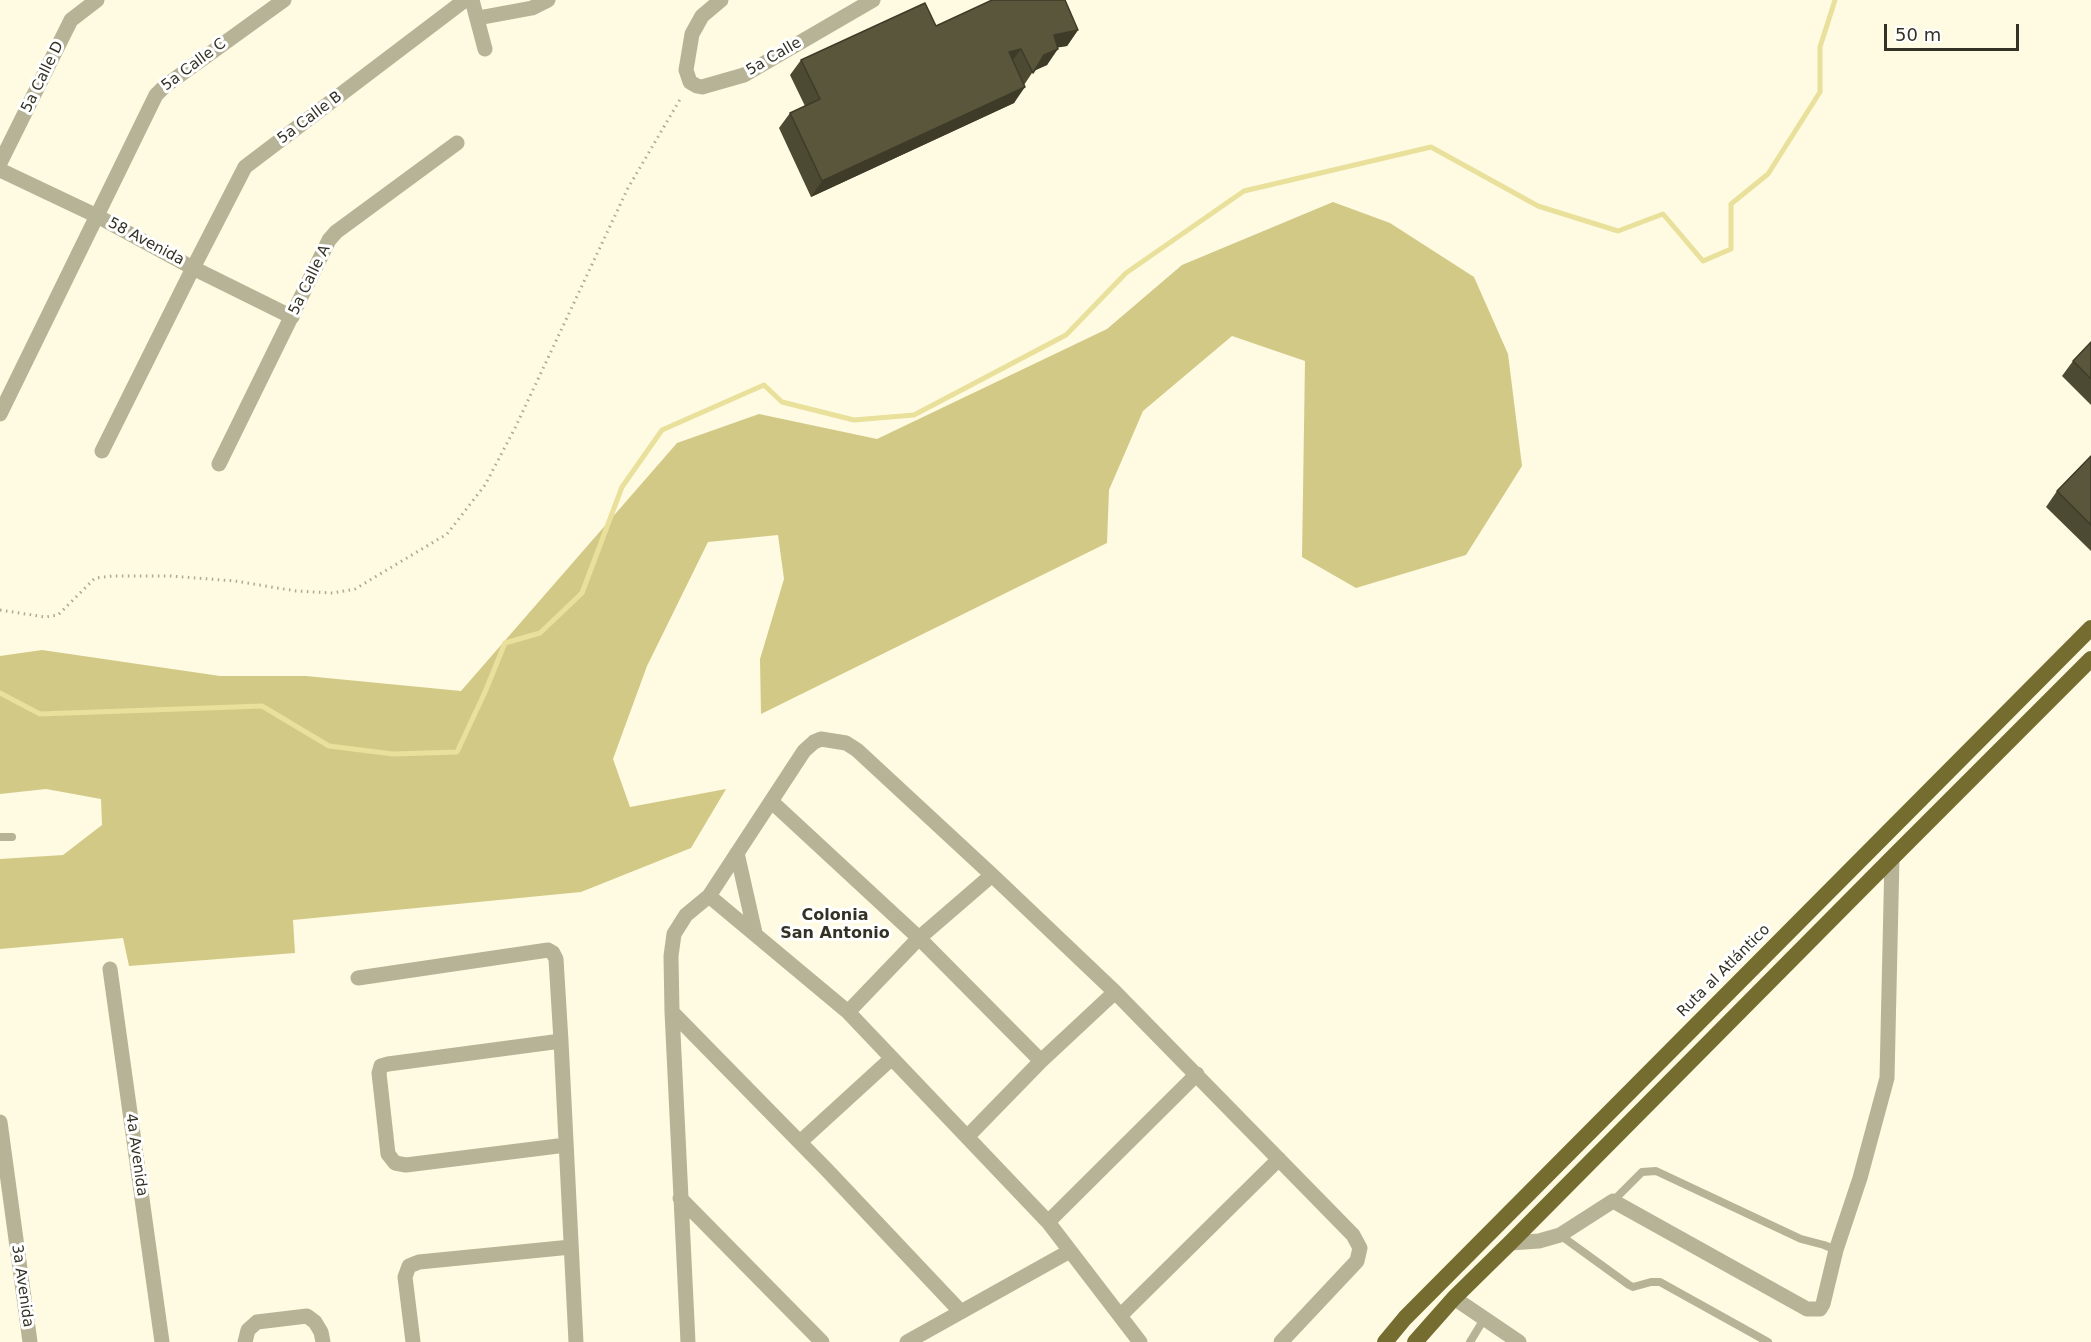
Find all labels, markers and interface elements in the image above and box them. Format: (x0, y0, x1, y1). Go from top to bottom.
scale bar (1887, 12, 2022, 50)
text: 50 m (1895, 24, 1941, 45)
street label: 5a Calle (743, 34, 805, 80)
street label: 5a Calle C (158, 35, 230, 95)
street label: 5a Calle D (18, 38, 68, 116)
street label: 5a Calle B (274, 88, 346, 148)
street label: 58 Avenida (105, 214, 187, 270)
street label: 5a Calle A (285, 242, 335, 318)
district label: Colonia San Antonio (780, 906, 890, 944)
street label: Ruta al Atlántico (1674, 921, 1774, 1021)
street label: 4a Avenida (121, 1112, 151, 1198)
street label: 3a Avenida (7, 1243, 37, 1329)

